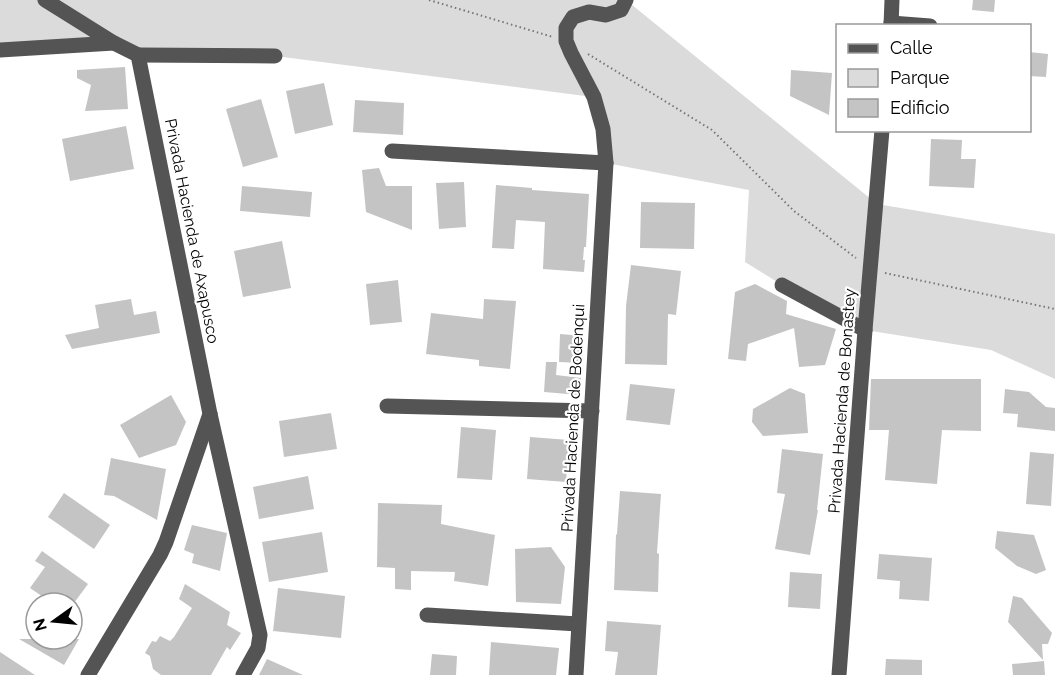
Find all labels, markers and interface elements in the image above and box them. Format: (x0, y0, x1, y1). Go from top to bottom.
legend (836, 24, 1031, 132)
text: Calle (890, 37, 933, 58)
text: Parque (890, 67, 950, 88)
text: Edificio (890, 97, 950, 118)
street label: Privada Hacienda de Axapusco (161, 117, 223, 345)
street label: Privada Hacienda de Bonastey (825, 288, 859, 514)
street label: Privada Hacienda de Bodenqui (558, 304, 588, 532)
north arrow (24, 591, 84, 651)
text: N (29, 616, 51, 633)

